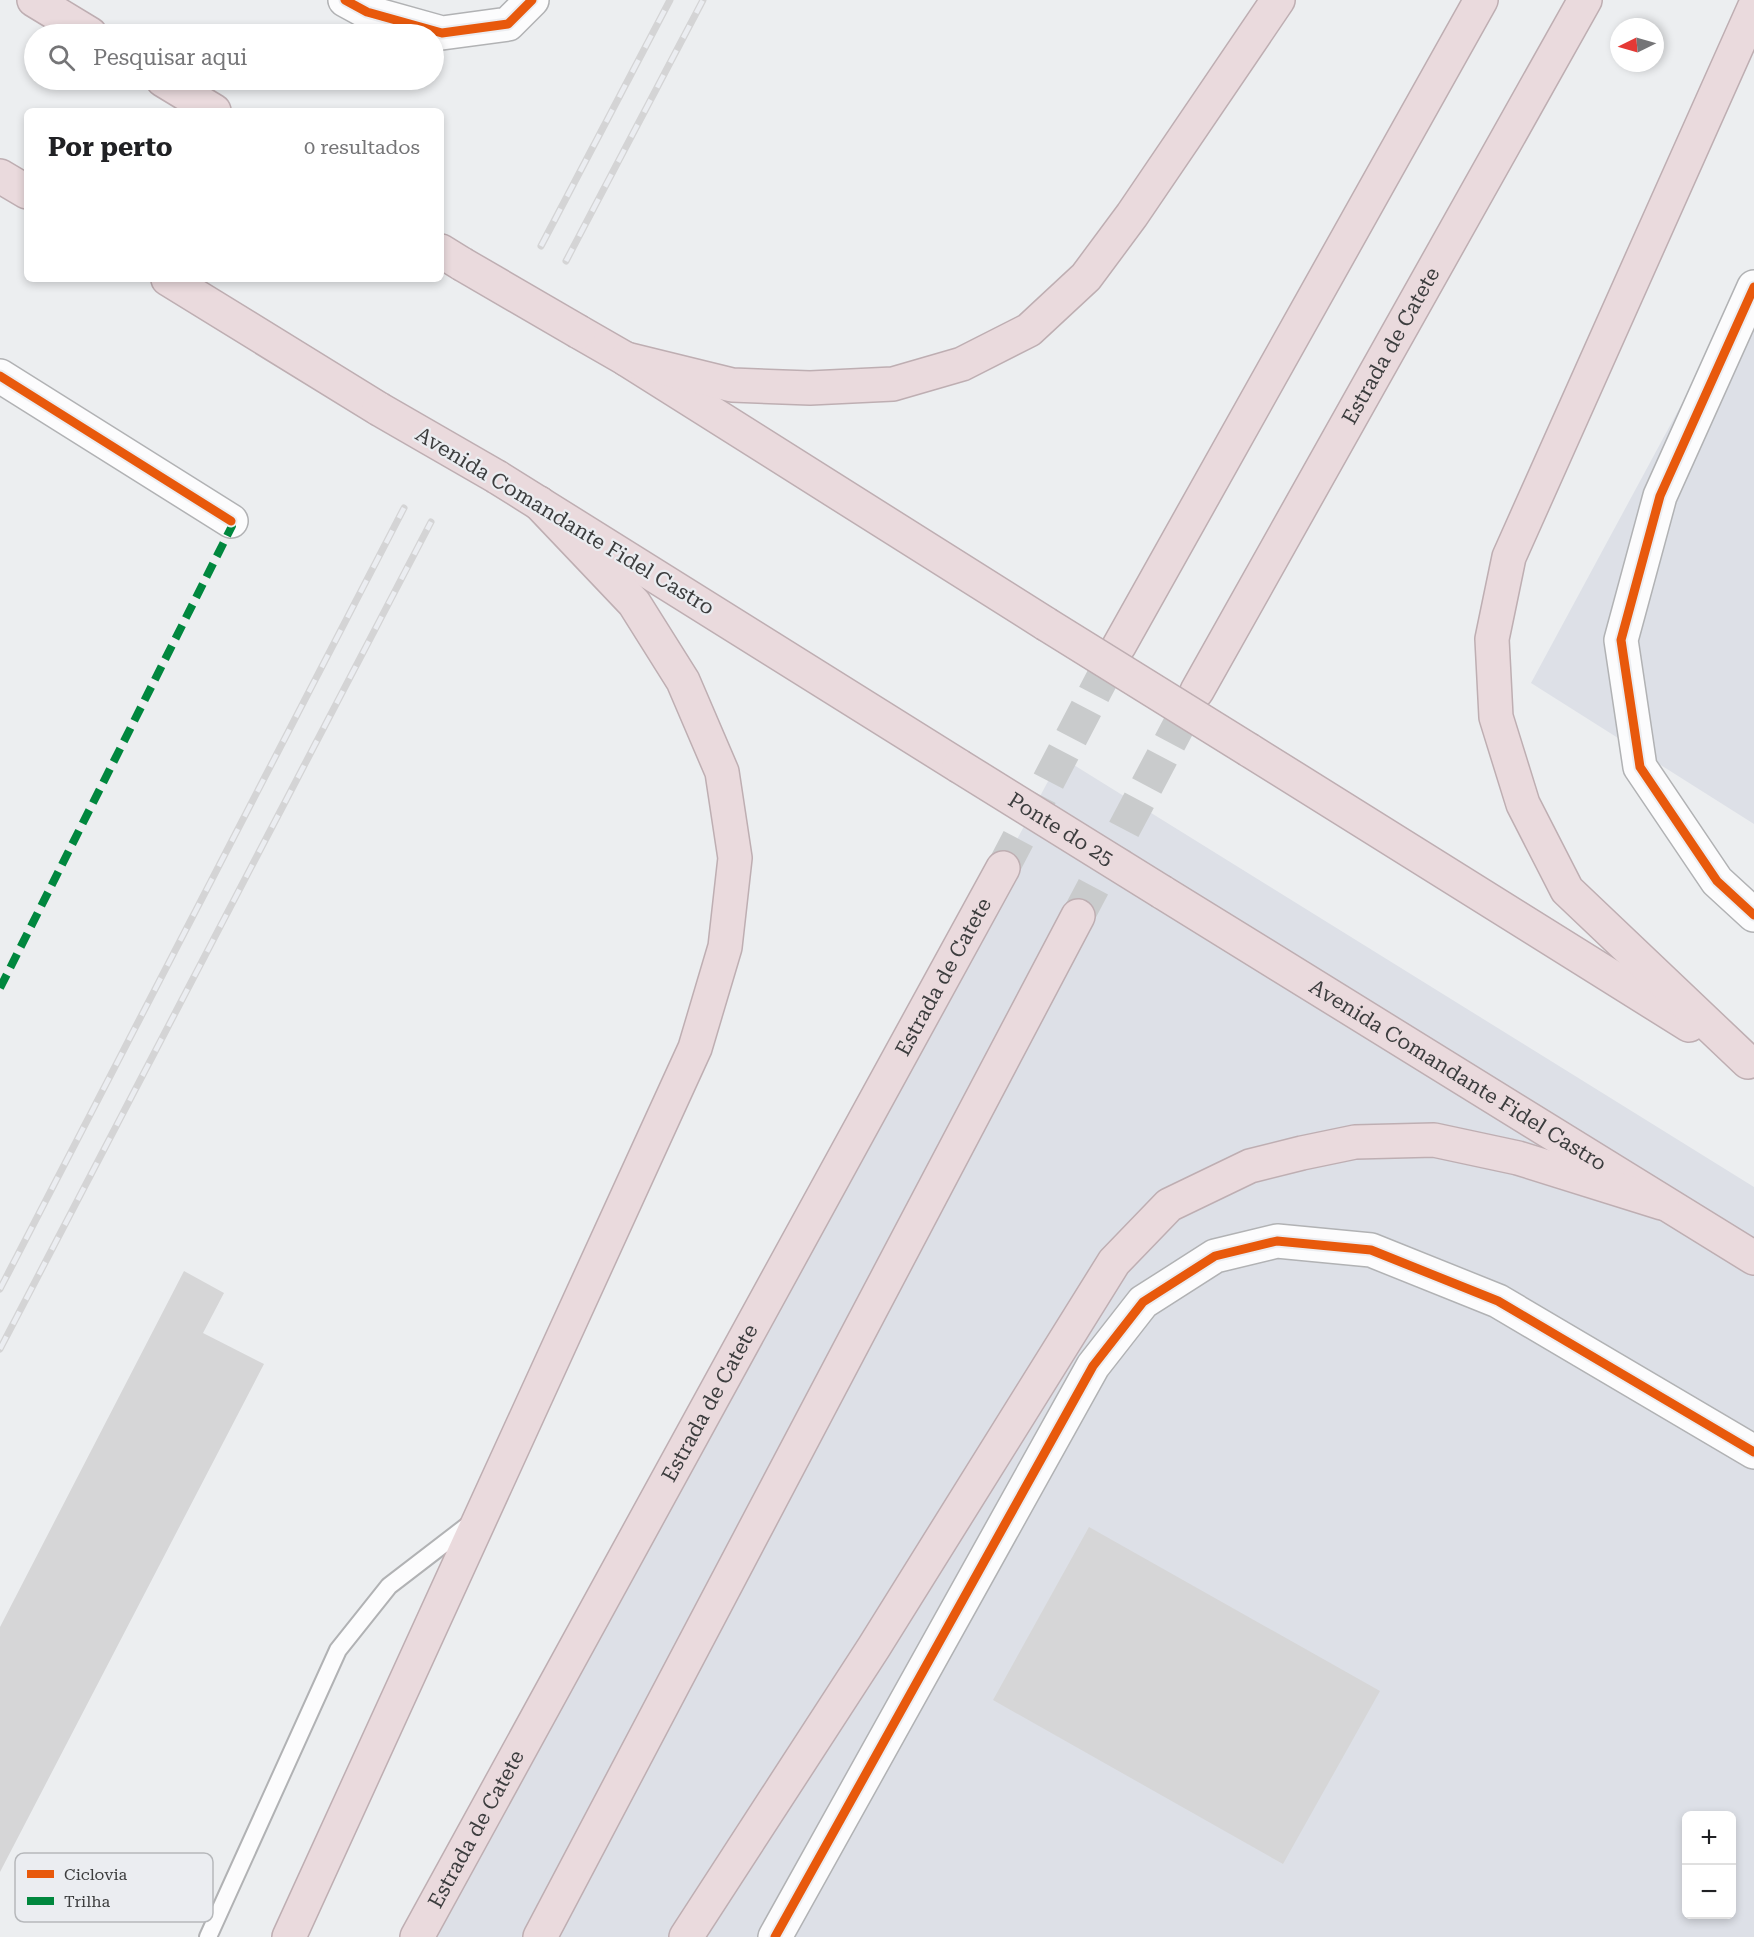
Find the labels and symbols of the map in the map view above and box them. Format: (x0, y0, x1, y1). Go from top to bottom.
north arrow (1610, 18, 1664, 72)
street label: Estrada de Catete (1337, 263, 1444, 428)
street label: Avenida Comandante Fidel Castro (411, 422, 719, 620)
street label: Ponte do 25 (1004, 788, 1118, 871)
street label: Estrada de Catete (890, 894, 996, 1060)
street label: Avenida Comandante Fidel Castro (1305, 974, 1611, 1176)
street label: Estrada de Catete (657, 1320, 763, 1486)
street label: Estrada de Catete (423, 1746, 529, 1912)
legend (15, 1853, 213, 1922)
text: Ciclovia (64, 1865, 127, 1884)
text: Trilha (64, 1892, 111, 1911)

